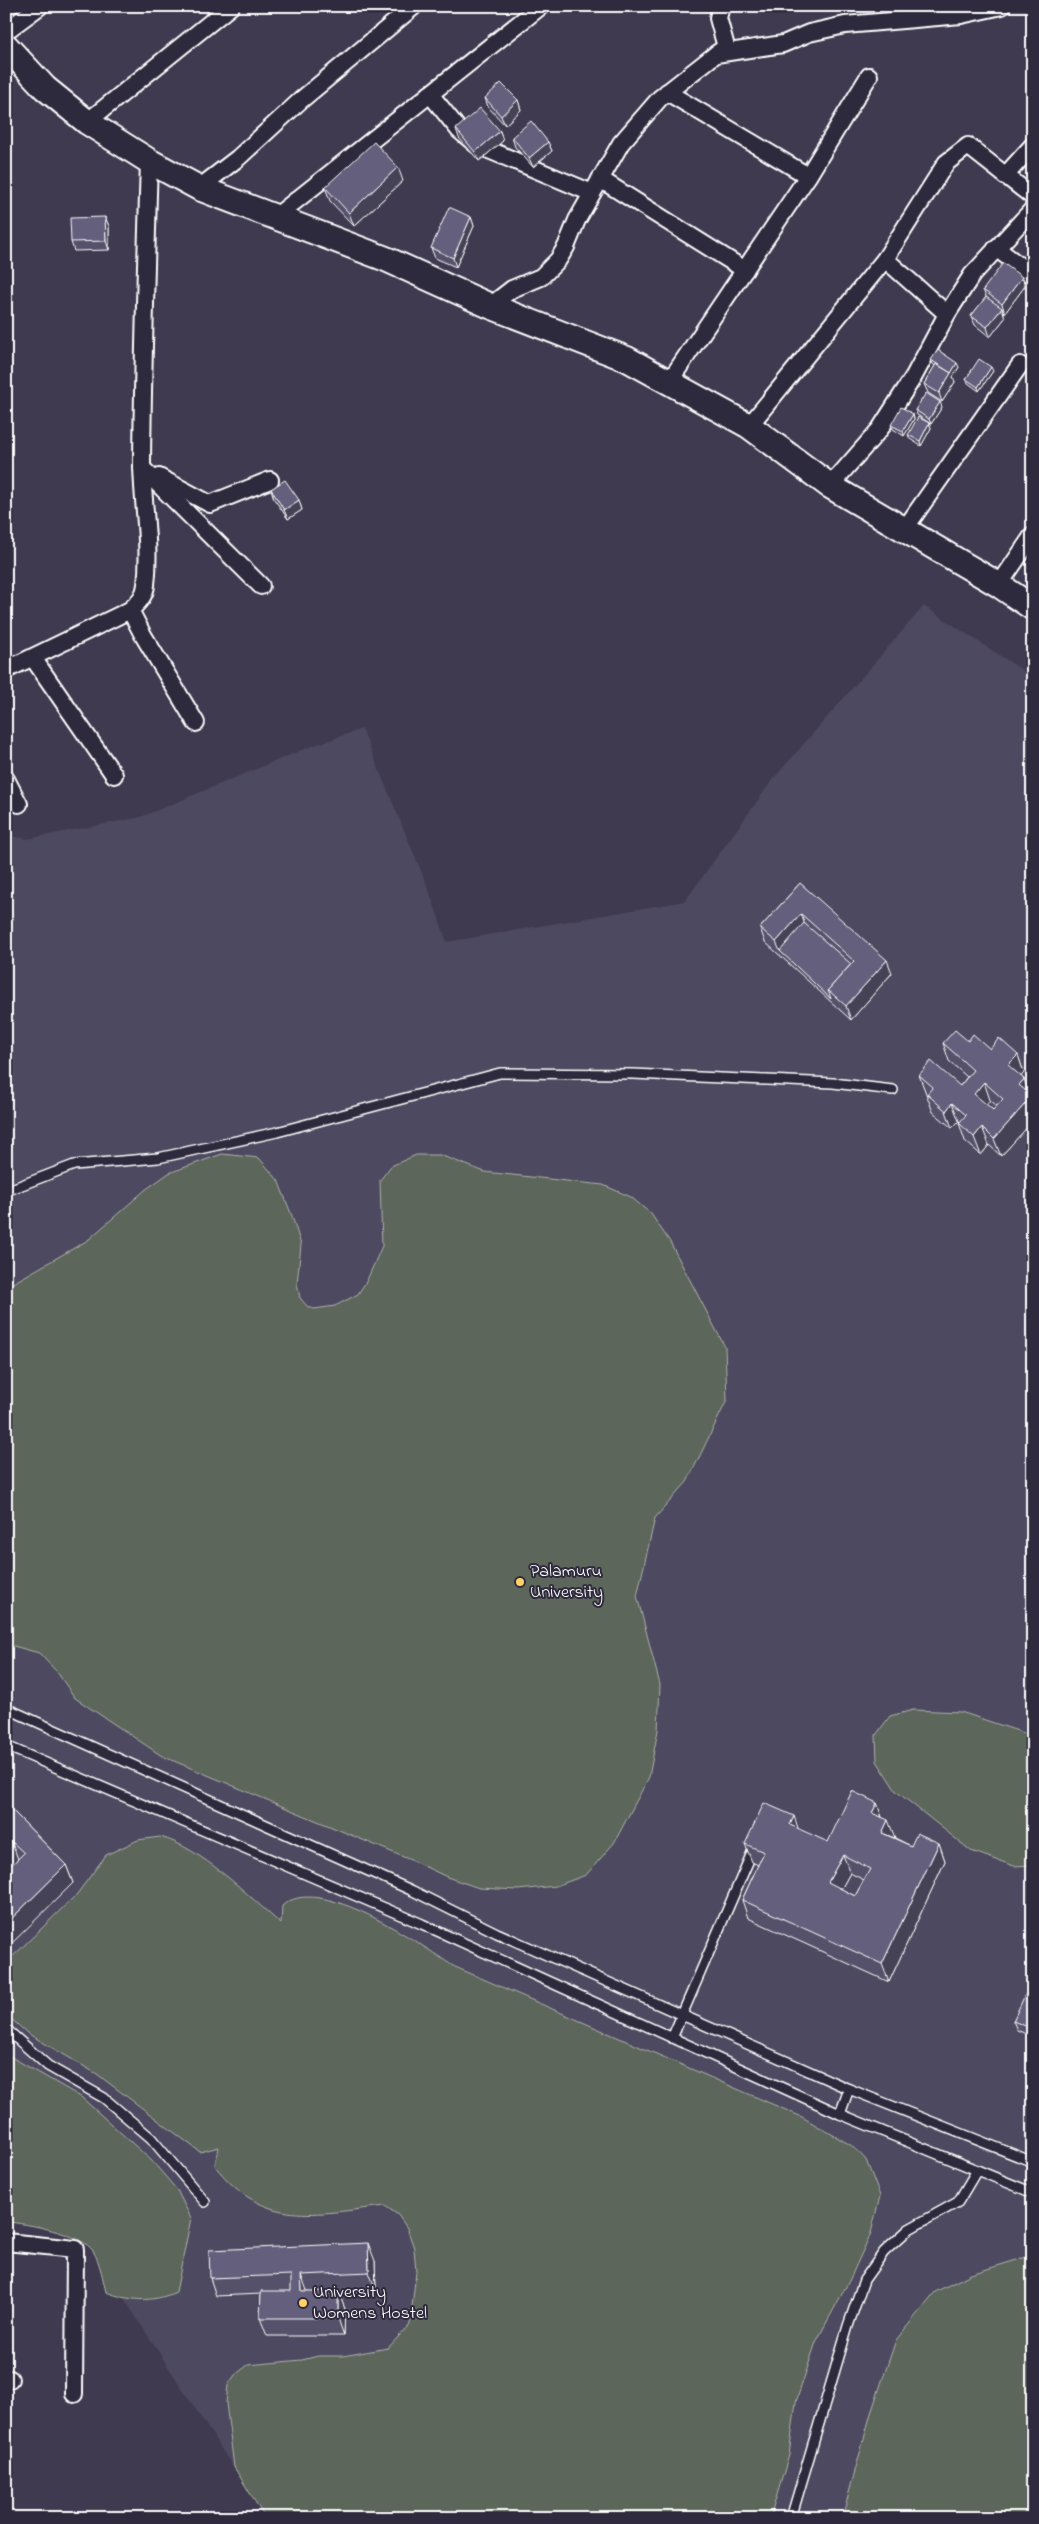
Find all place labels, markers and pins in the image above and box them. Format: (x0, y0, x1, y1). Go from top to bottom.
place label: Palamuru University (530, 1559, 603, 1606)
marker: Palamuru University (514, 1576, 526, 1588)
place label: University Womens Hostel (313, 2280, 427, 2327)
marker: University Womens Hostel (297, 2297, 309, 2309)

